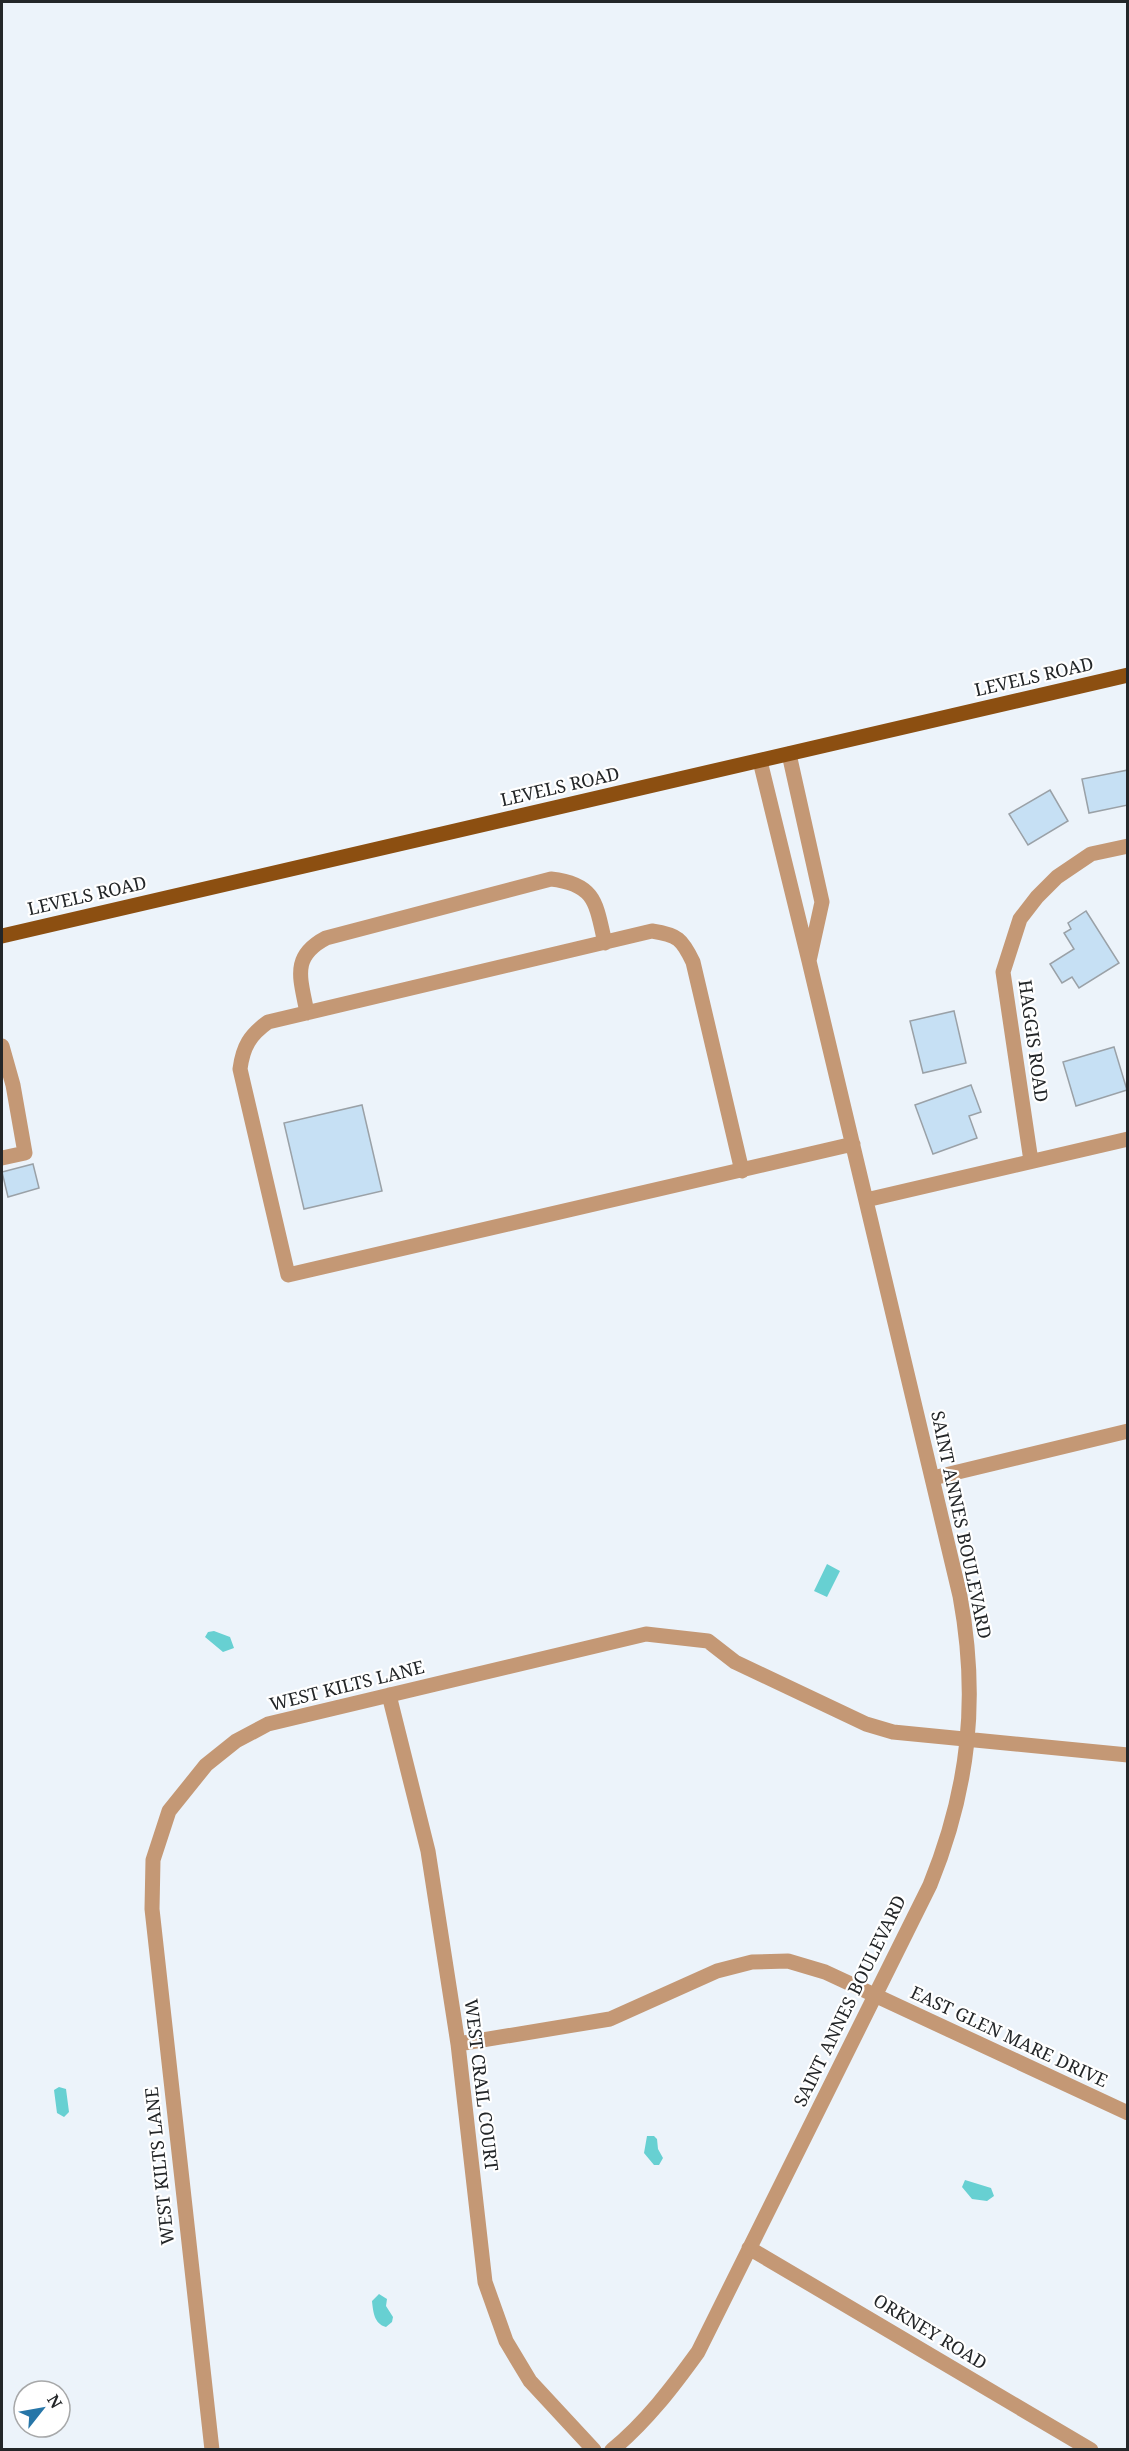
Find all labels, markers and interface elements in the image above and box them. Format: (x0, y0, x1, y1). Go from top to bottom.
street label: LEVELS ROAD (972, 651, 1096, 701)
street label: LEVELS ROAD (498, 761, 622, 811)
street label: LEVELS ROAD (25, 870, 149, 920)
street label: HAGGIS ROAD (1014, 978, 1054, 1104)
street label: SAINT ANNES BOULEVARD (926, 1409, 998, 1641)
street label: WEST KILTS LANE (267, 1654, 427, 1716)
street label: SAINT ANNES BOULEVARD (787, 1891, 911, 2110)
street label: EAST GLEN MARE DRIVE (907, 1980, 1112, 2092)
street label: WEST CRAIL COURT (460, 1998, 504, 2172)
street label: WEST KILTS LANE (139, 2086, 179, 2246)
street label: ORKNEY ROAD (869, 2288, 992, 2375)
north arrow (12, 2379, 72, 2439)
text: N (42, 2390, 68, 2413)

